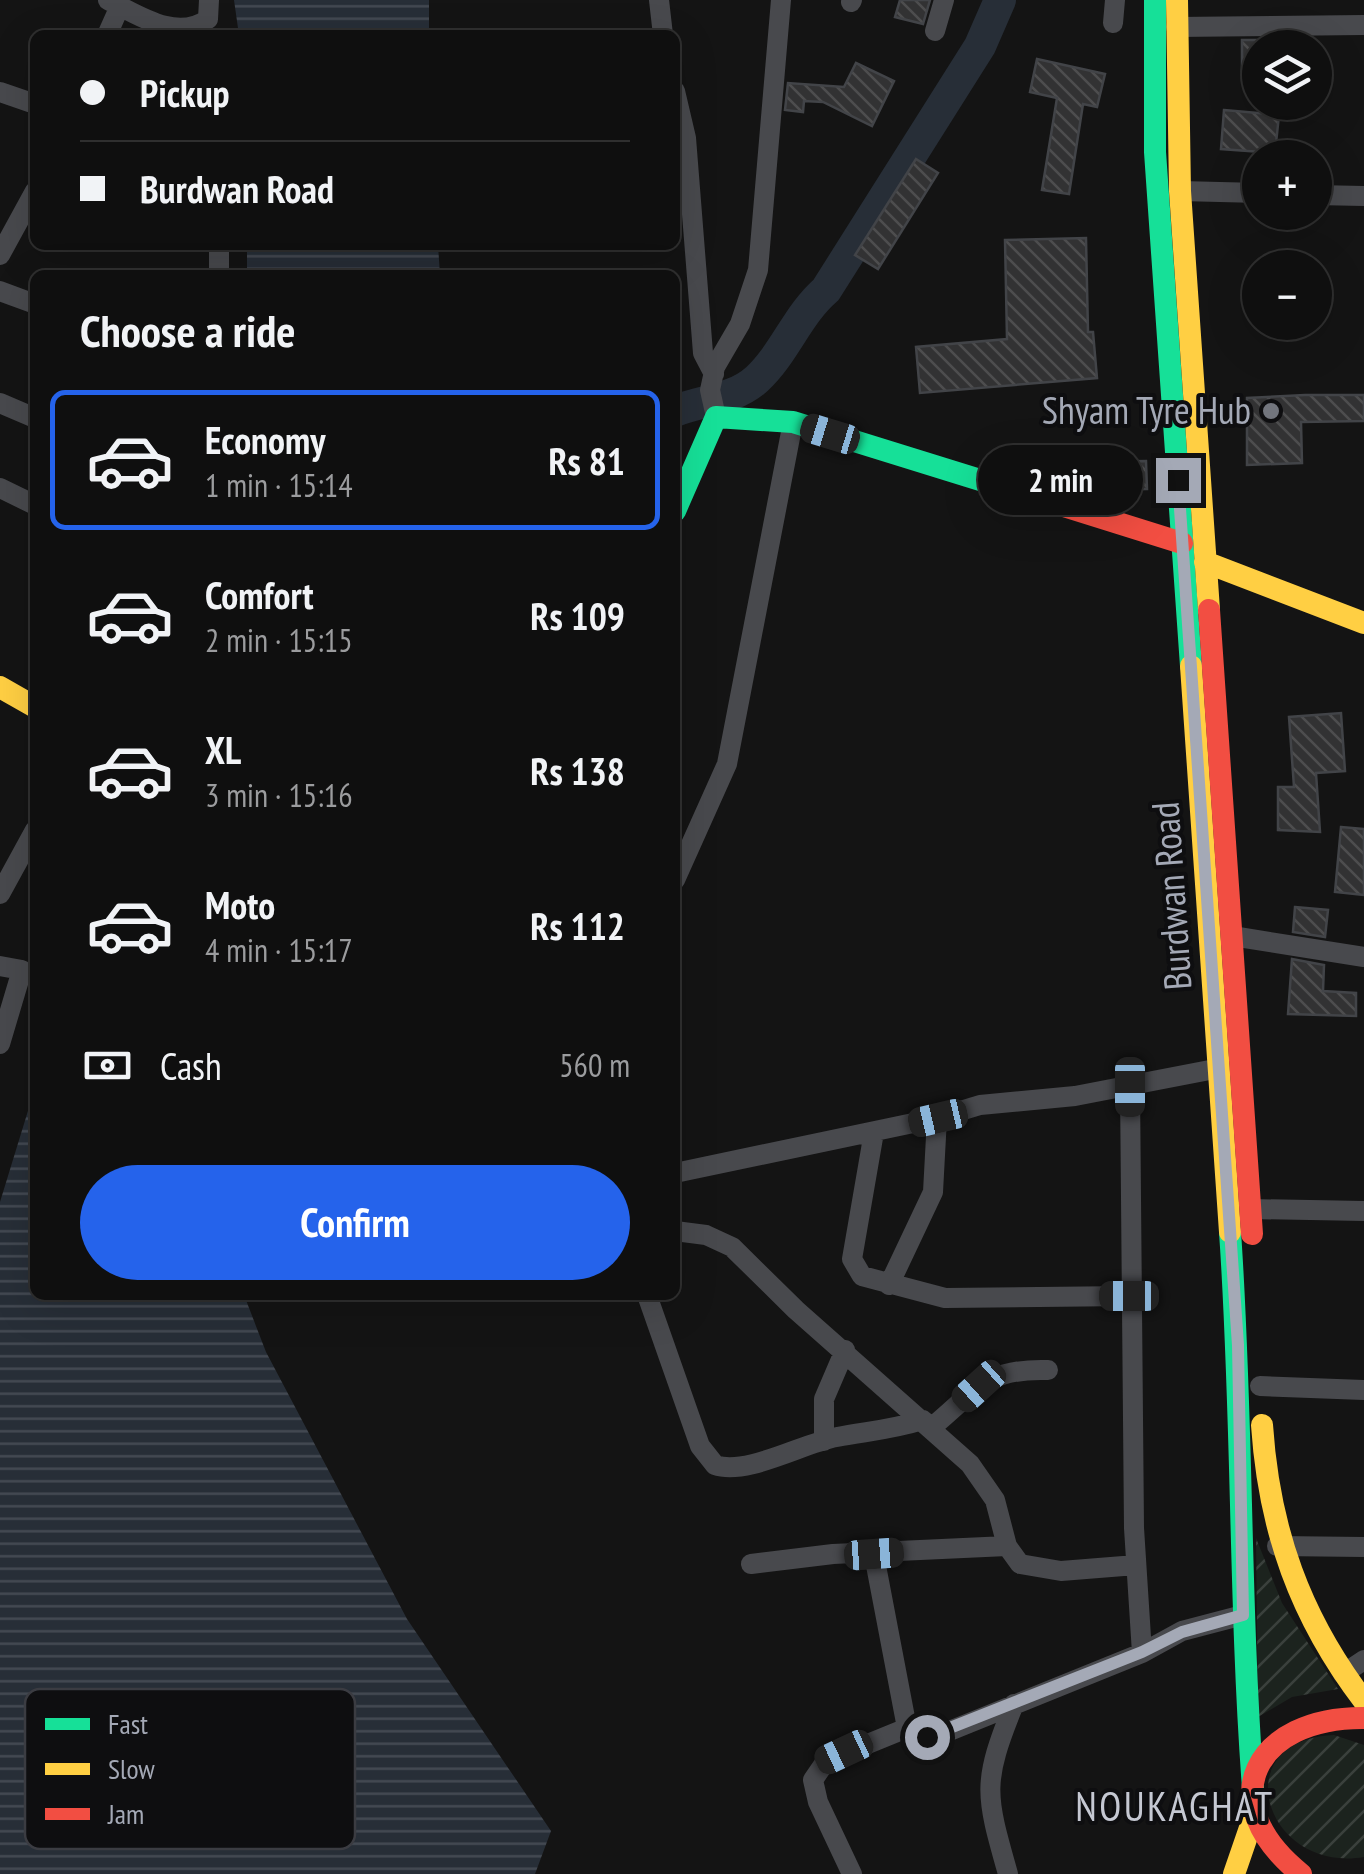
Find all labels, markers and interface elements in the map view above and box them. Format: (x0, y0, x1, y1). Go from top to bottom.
map controls (1242, 30, 1332, 340)
button: layers (1242, 30, 1332, 120)
text: Pickup (140, 68, 230, 117)
button: + (1242, 140, 1332, 230)
text: Burdwan Road (140, 164, 334, 213)
button: − (1242, 250, 1332, 340)
text: Choose a ride (80, 301, 295, 359)
place label: Shyam Tyre Hub (1042, 385, 1251, 434)
marker: Shyam Tyre Hub (1260, 400, 1282, 422)
car (797, 411, 863, 457)
icon: car (85, 415, 175, 505)
text: Economy (205, 415, 325, 464)
text: Rs 81 (548, 436, 625, 485)
callout: 2 min (978, 445, 1143, 515)
route end (1156, 458, 1201, 503)
text: 2 min (1028, 459, 1093, 501)
text: 1 min · 15:14 (205, 464, 353, 506)
icon: car (85, 570, 175, 660)
text: Comfort (205, 570, 314, 619)
text: Rs 109 (530, 591, 625, 640)
text: 2 min · 15:15 (205, 619, 353, 661)
icon: car (85, 725, 175, 815)
text: XL (205, 725, 241, 774)
text: Rs 138 (530, 746, 625, 795)
text: 3 min · 15:16 (205, 774, 353, 816)
street label: Burdwan Road (1139, 800, 1202, 992)
icon: car (85, 880, 175, 970)
text: Moto (205, 880, 275, 929)
text: Rs 112 (530, 901, 625, 950)
text: 4 min · 15:17 (205, 929, 353, 971)
icon: cash (80, 1038, 135, 1093)
text: Cash (160, 1041, 222, 1090)
text: 560 m (559, 1044, 630, 1086)
car (1115, 1057, 1145, 1117)
car (905, 1097, 971, 1139)
button: Confirm (80, 1165, 630, 1280)
car (1099, 1281, 1159, 1311)
car (947, 1355, 1011, 1417)
car (843, 1537, 905, 1571)
legend (25, 1689, 355, 1849)
text: Fast (108, 1705, 148, 1742)
route start (905, 1715, 950, 1760)
car (810, 1726, 878, 1778)
text: Slow (108, 1750, 155, 1787)
district label: NOUKAGHAT (1075, 1780, 1275, 1832)
text: Jam (107, 1795, 144, 1832)

